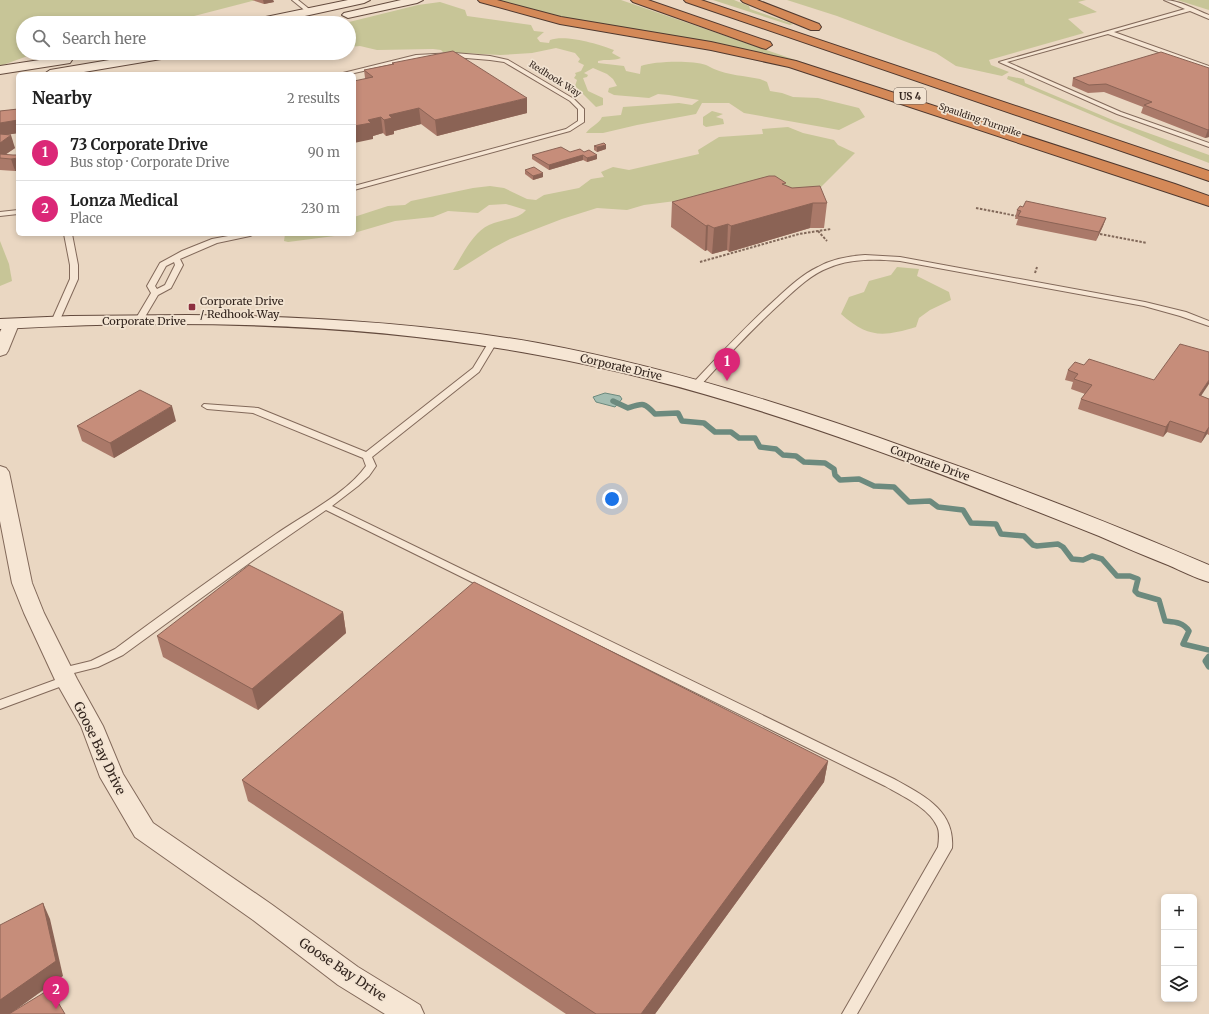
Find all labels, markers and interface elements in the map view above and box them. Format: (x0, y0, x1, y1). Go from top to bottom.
search box (16, 16, 356, 60)
icon: search (30, 27, 52, 49)
text: Search here (62, 29, 146, 48)
street label: Redhook Way (527, 58, 584, 99)
text: Nearby (32, 87, 92, 109)
road number: US 4 (894, 88, 926, 104)
text: 2 results (287, 90, 340, 107)
street label: Spaulding Turnpike (938, 100, 1023, 139)
text: 73 Corporate Drive (70, 135, 208, 154)
text: 1 (42, 144, 48, 161)
text: 90 m (308, 144, 340, 161)
text: Bus stop · Corporate Drive (70, 154, 229, 171)
text: Lonza Medical (70, 191, 178, 210)
text: 2 (41, 200, 49, 217)
text: 230 m (301, 200, 340, 217)
text: Place (70, 210, 103, 227)
place label: Corporate Drive / Redhook Way (200, 294, 284, 321)
marker: Corporate Drive / Redhook Way (187, 302, 197, 312)
street label: Corporate Drive (102, 314, 186, 328)
pin: 1 (714, 348, 740, 381)
street label: Corporate Drive (579, 351, 663, 383)
street label: Corporate Drive (888, 442, 972, 484)
your location (602, 489, 622, 509)
street label: Goose Bay Drive (70, 699, 130, 798)
map controls (1161, 894, 1197, 1002)
button: + (1161, 894, 1197, 930)
button: − (1161, 930, 1197, 966)
street label: Goose Bay Drive (296, 934, 390, 1005)
button: layers (1161, 966, 1197, 1002)
pin: 2 (43, 976, 69, 1009)

